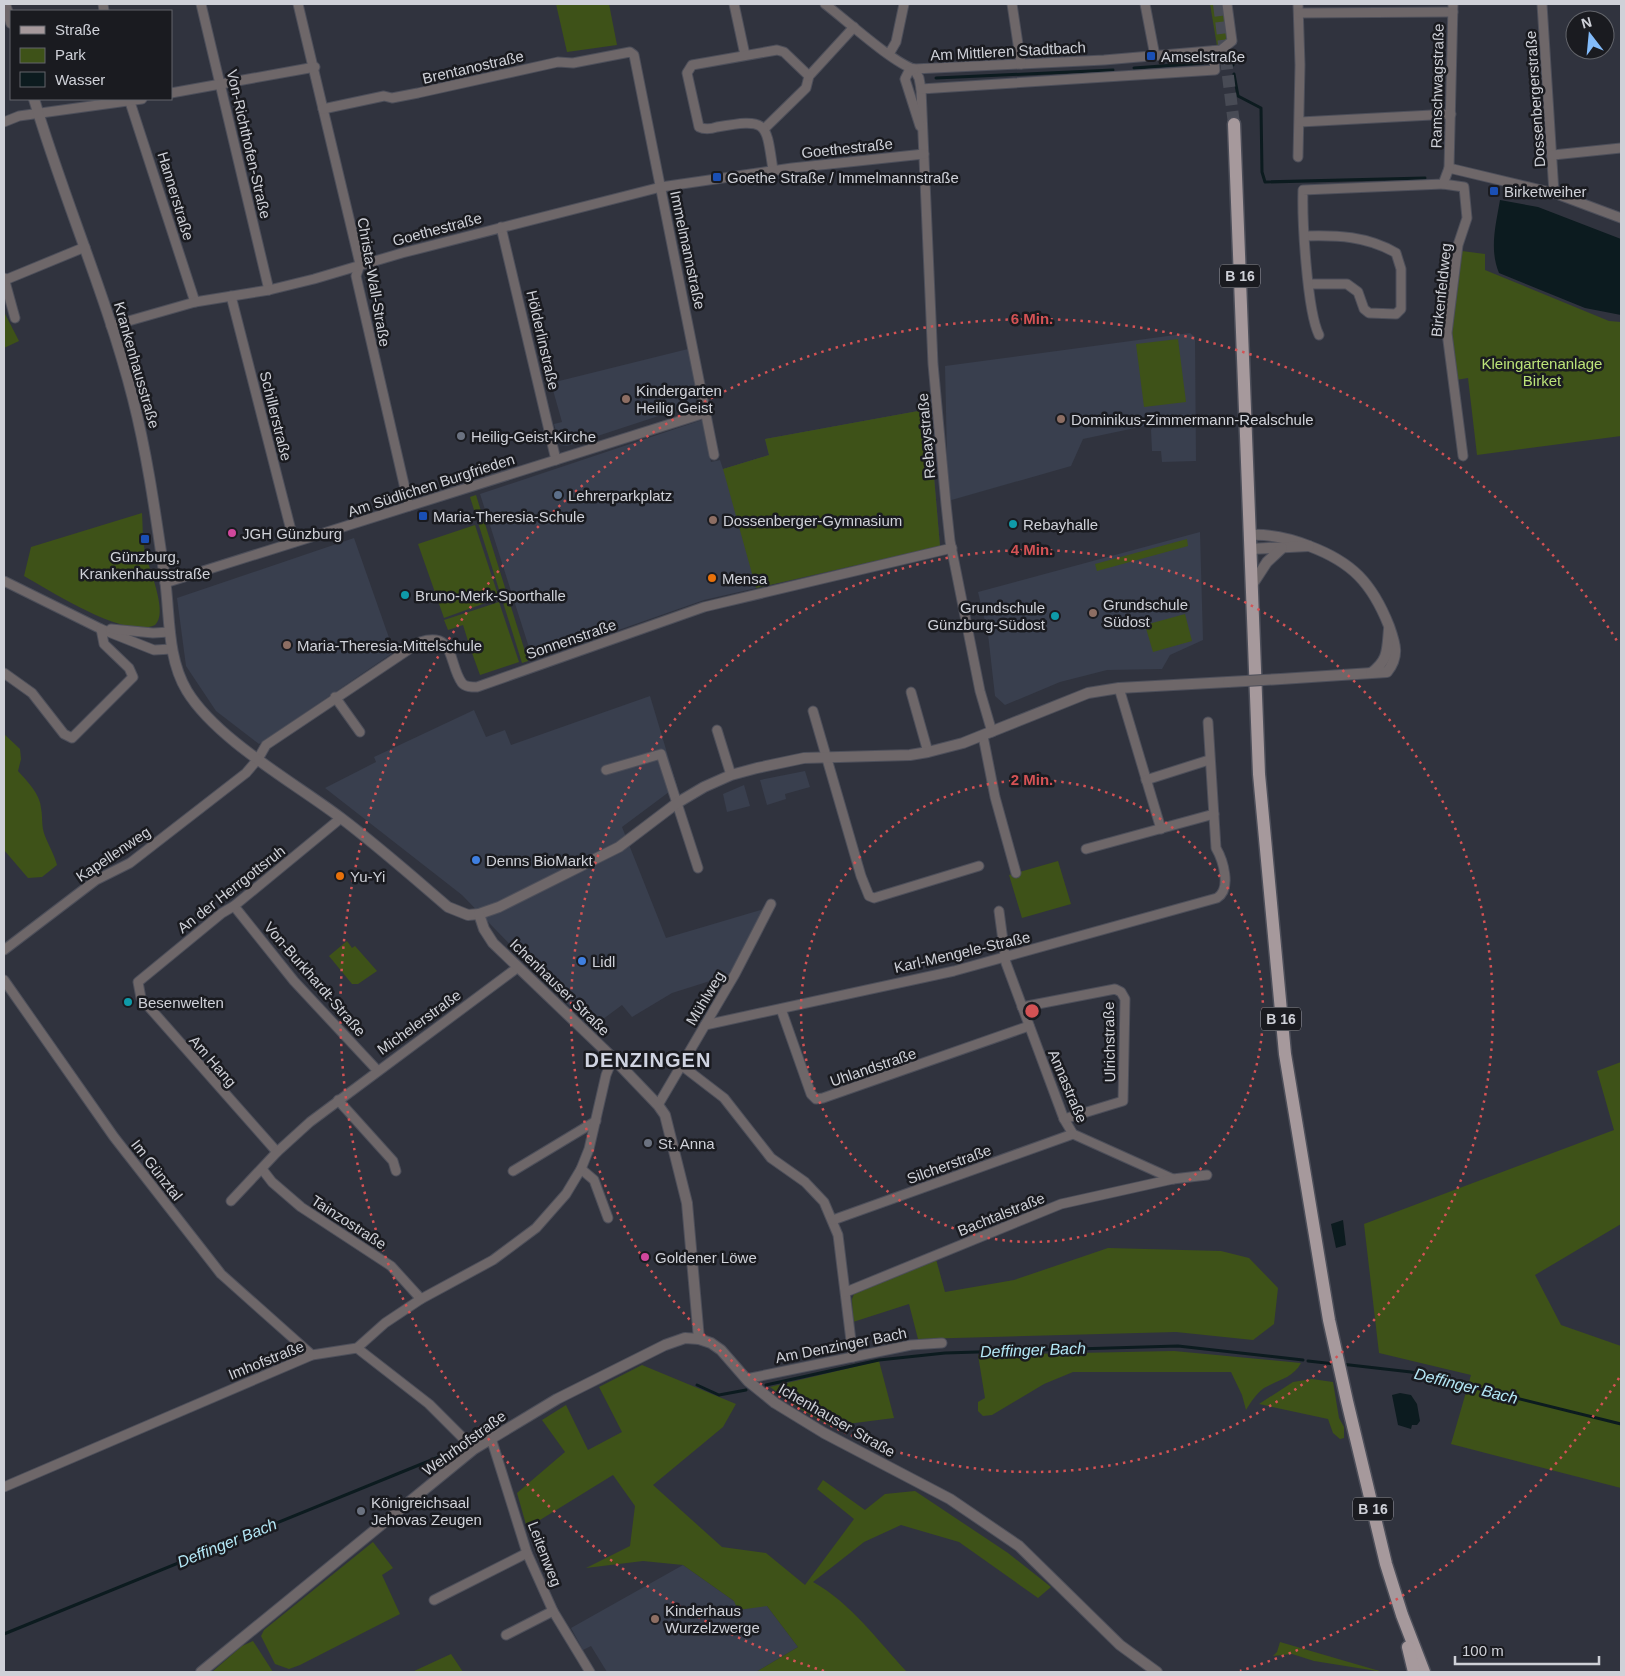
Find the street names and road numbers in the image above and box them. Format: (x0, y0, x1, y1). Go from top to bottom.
street label: Ramschwagstraße (1427, 23, 1447, 149)
street label: Dossenbergerstraße (1522, 30, 1548, 168)
street label: Am Mittleren Stadtbach (930, 38, 1086, 64)
street label: Brentanostraße (421, 47, 525, 87)
street label: Von-Richthofen-Straße (224, 68, 274, 220)
street label: Goethestraße (801, 135, 893, 161)
street label: Hannerstraße (154, 150, 198, 242)
street label: Immelmannstraße (667, 189, 709, 311)
street label: Goethestraße (391, 209, 483, 249)
street label: Christa-Wall-Straße (354, 216, 394, 348)
street label: Birkenfeldweg (1428, 242, 1454, 338)
road number: B 16 (1220, 264, 1260, 288)
street label: Hölderlinstraße (523, 289, 563, 391)
street label: Krankenhausstraße (111, 300, 163, 430)
street label: Schillerstraße (257, 369, 295, 463)
street label: Rebaystraße (914, 392, 938, 480)
street label: Am Südlichen Burgfrieden (346, 450, 516, 520)
street label: Sonnenstraße (524, 616, 618, 662)
street label: Kapellenweg (73, 823, 153, 885)
street label: An der Herrgottsruh (174, 842, 288, 936)
street label: Von-Burkhardt-Straße (261, 918, 369, 1040)
street label: Karl-Mengele-Straße (892, 928, 1032, 976)
street label: Ichenhauser Straße (507, 935, 613, 1039)
street label: Mühlweg (682, 968, 728, 1028)
street label: Michelerstraße (374, 986, 464, 1058)
street label: Ulrichstraße (1100, 1001, 1118, 1083)
road number: B 16 (1261, 1008, 1301, 1030)
street label: Am Hang (186, 1032, 240, 1090)
street label: Uhlandstraße (828, 1044, 918, 1090)
street label: Annastraße (1045, 1047, 1091, 1125)
street label: Im Günztal (128, 1136, 186, 1204)
street label: Silcherstraße (905, 1141, 993, 1187)
street label: Bachtalstraße (955, 1189, 1047, 1239)
street label: Tainzostraße (308, 1191, 390, 1253)
street label: Am Denzinger Bach (774, 1324, 908, 1366)
street label: Imhofstraße (226, 1337, 306, 1383)
street label: Ichenhauser Straße (776, 1380, 898, 1460)
street label: Wehrhofstraße (419, 1407, 509, 1479)
road number: B 16 (1353, 1498, 1393, 1520)
street label: Leitenweg (525, 1519, 565, 1589)

